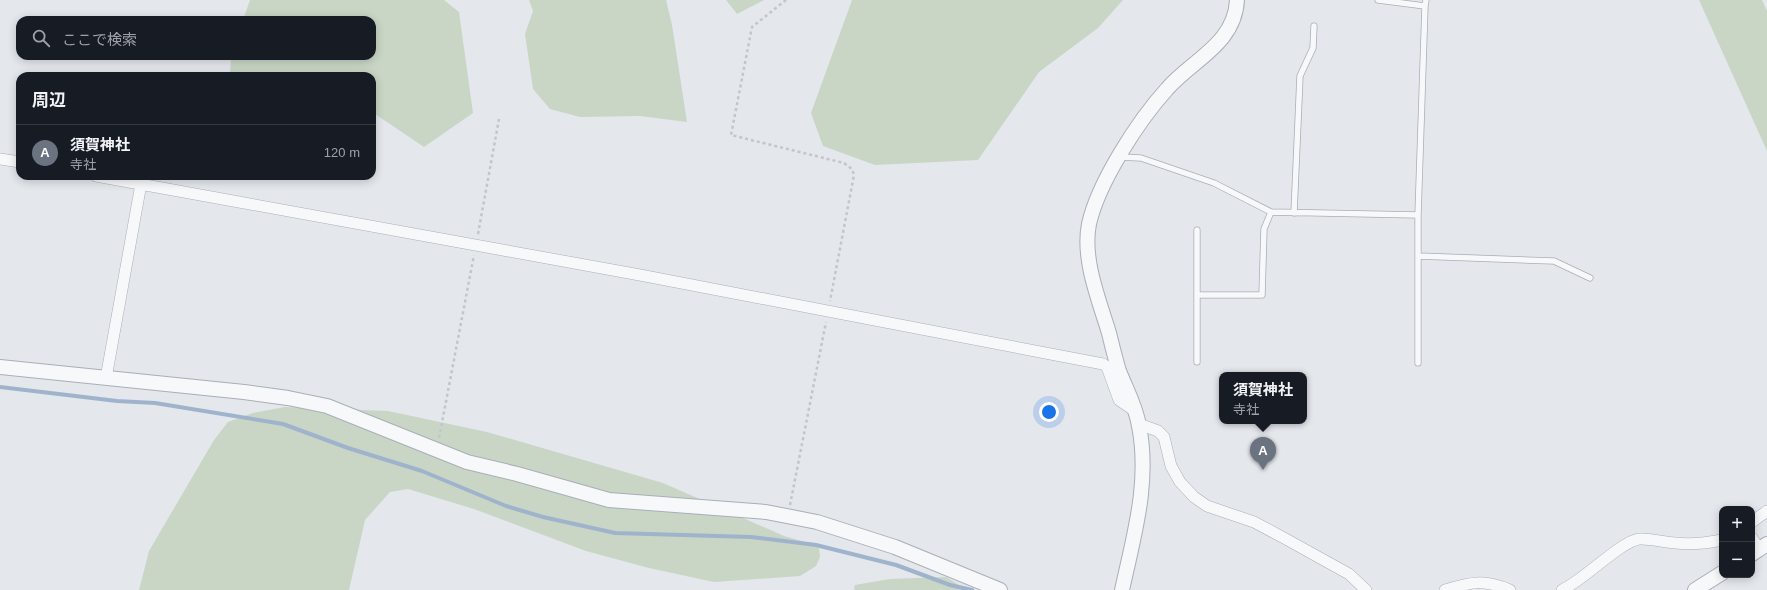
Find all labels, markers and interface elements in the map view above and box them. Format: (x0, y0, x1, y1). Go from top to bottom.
search box (16, 16, 376, 60)
icon: search (30, 27, 52, 49)
text: ここで検索 (62, 31, 137, 48)
text: 周辺 (32, 91, 66, 110)
text: 須賀神社 (70, 136, 130, 153)
text: A (40, 145, 50, 160)
text: 120 m (324, 145, 360, 160)
text: 寺社 (70, 157, 96, 172)
popup (1219, 372, 1307, 424)
text: 須賀神社 (1233, 381, 1293, 398)
your location (1039, 402, 1059, 422)
text: 寺社 (1233, 402, 1259, 417)
pin: A (1250, 437, 1276, 470)
map controls (1719, 506, 1755, 578)
button: + (1719, 506, 1755, 542)
button: − (1719, 542, 1755, 578)

